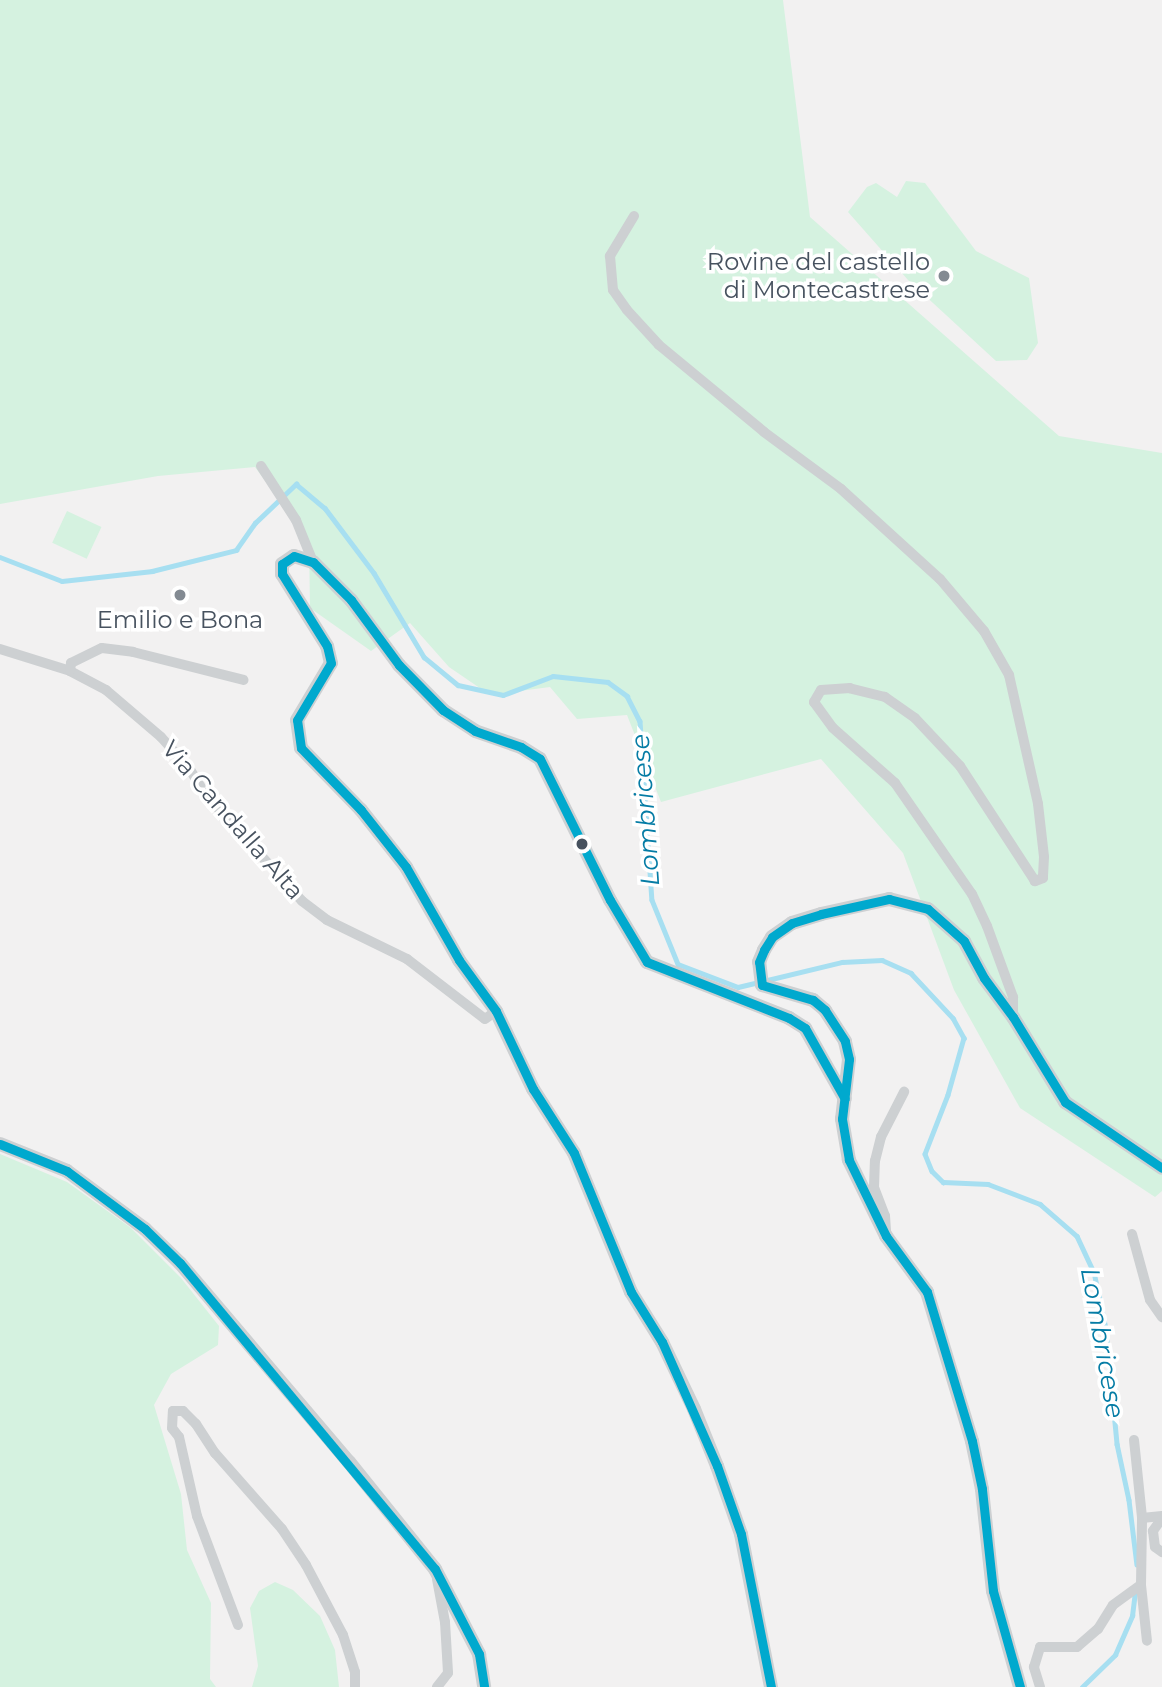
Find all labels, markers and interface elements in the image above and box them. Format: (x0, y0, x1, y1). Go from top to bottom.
place label: Rovine del castello di Montecastrese (707, 248, 930, 304)
marker: Rovine del castello di Montecastrese (936, 268, 952, 284)
marker: Emilio e Bona (172, 587, 188, 603)
place label: Emilio e Bona (97, 606, 263, 634)
water label: Lombricese (625, 733, 667, 887)
street label: Via Candalla Alta (156, 735, 310, 905)
unlabelled marker (575, 837, 589, 851)
water label: Lombricese (1073, 1265, 1131, 1421)

